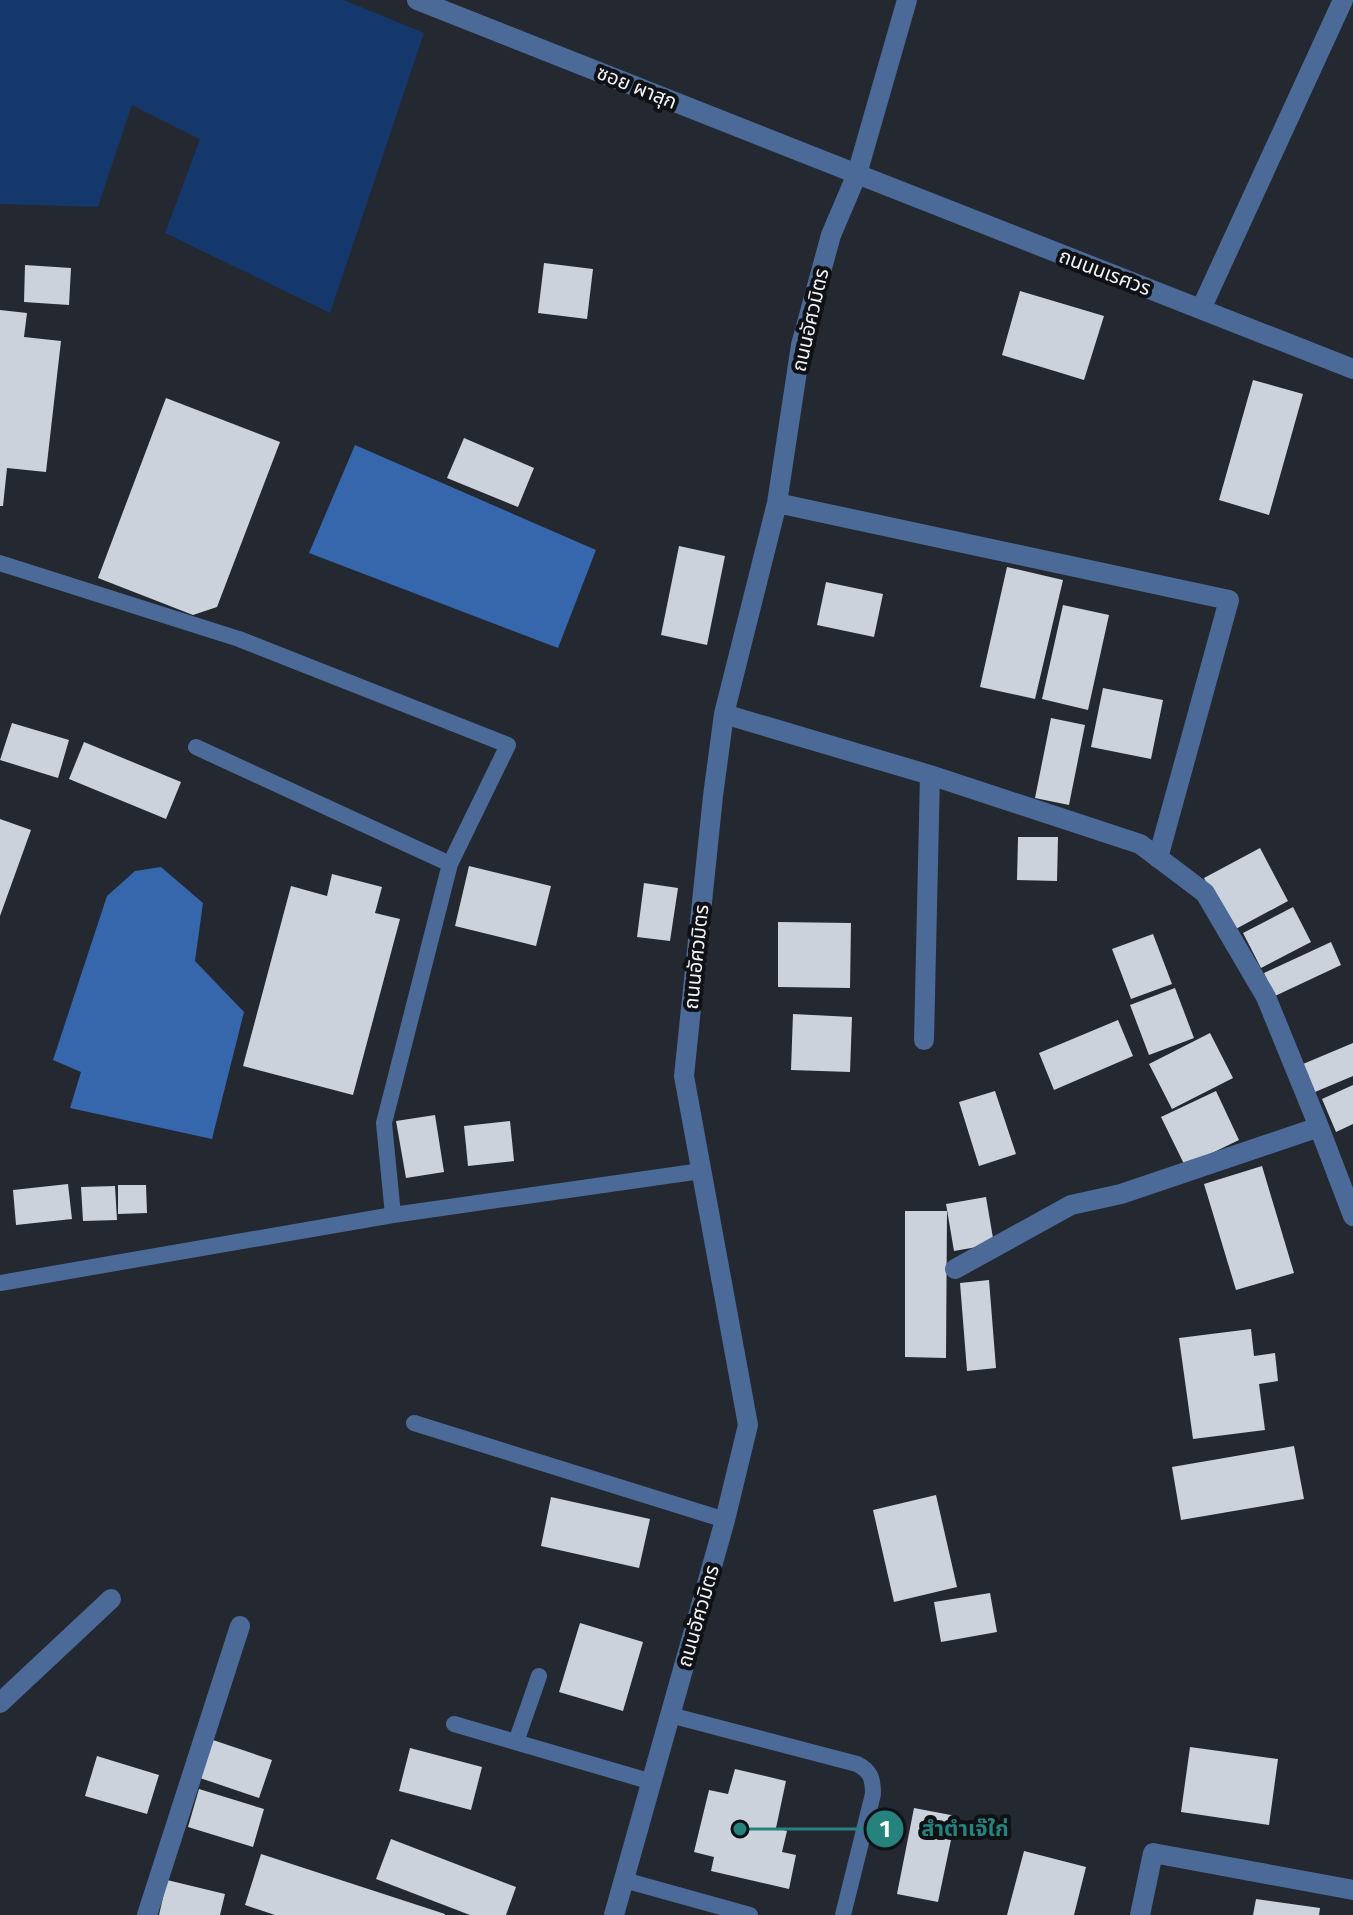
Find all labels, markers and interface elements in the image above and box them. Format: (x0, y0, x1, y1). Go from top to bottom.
street label: ซอย ผาสุก (593, 60, 681, 114)
street label: ถนนนเรศวร (1056, 244, 1154, 300)
street label: ถนนอัศวมิตร (786, 266, 834, 374)
street label: ถนนอัศวมิตร (679, 903, 713, 1011)
street label: ถนนอัศวมิตร (672, 1562, 724, 1670)
callout: สำตำเจ๊ใก่ (865, 1806, 1024, 1852)
text: 1 (879, 1815, 891, 1843)
text: สำตำเจ๊ใก่ (921, 1815, 1009, 1842)

